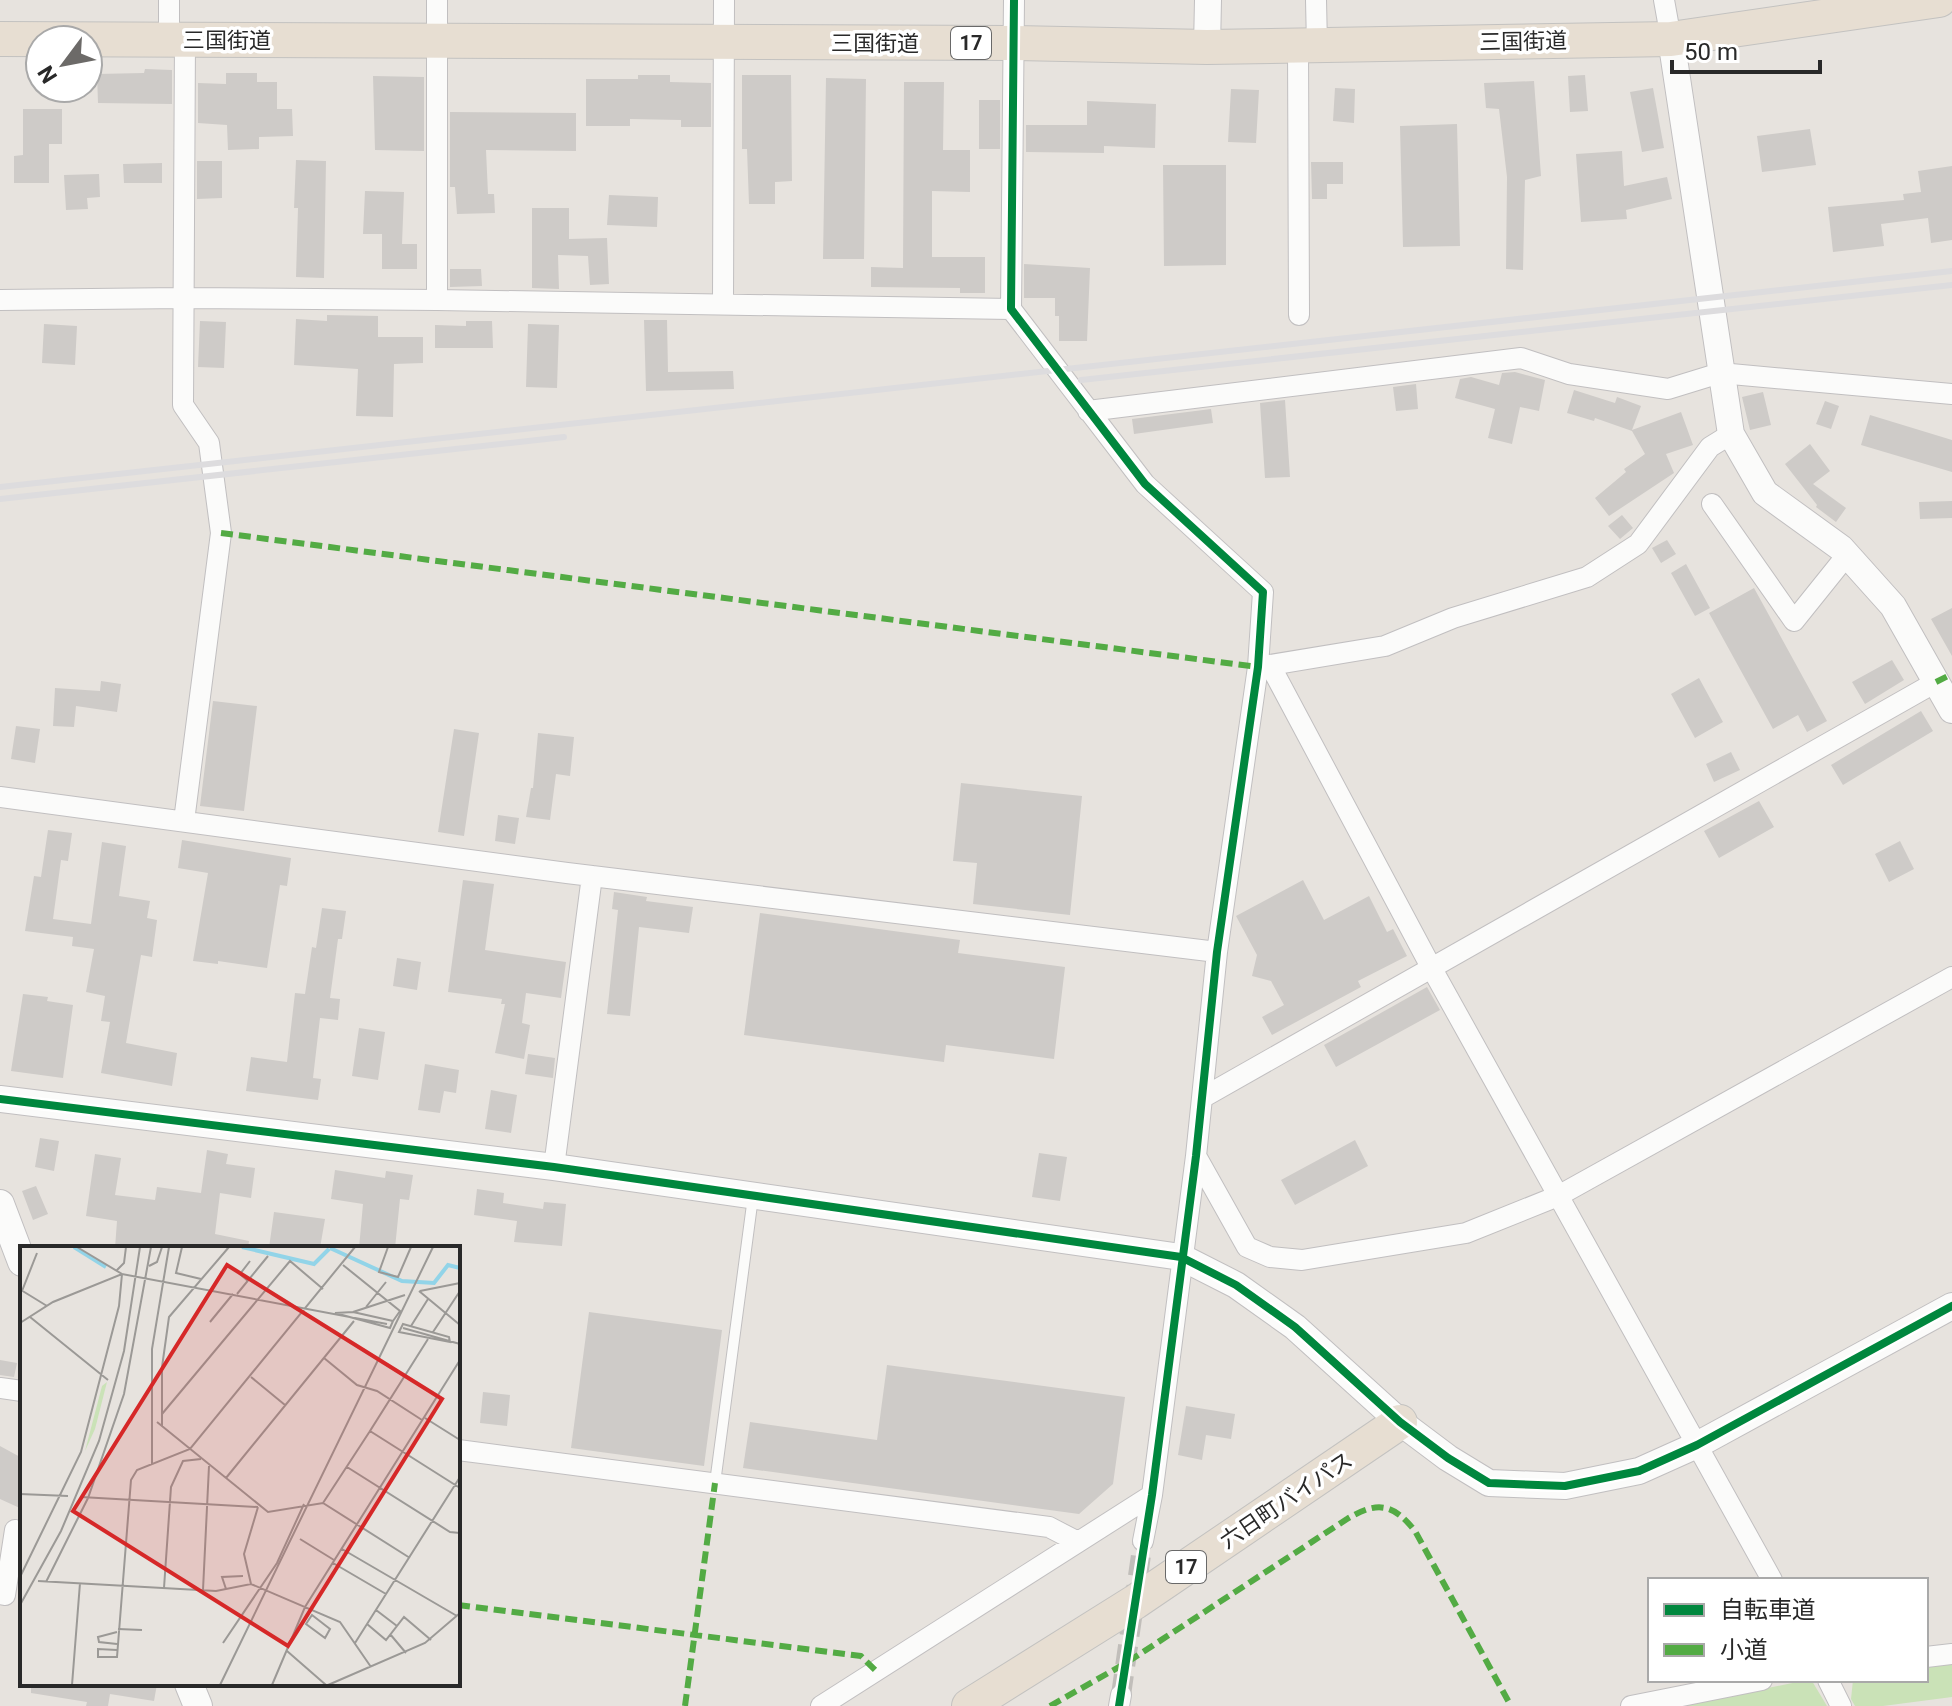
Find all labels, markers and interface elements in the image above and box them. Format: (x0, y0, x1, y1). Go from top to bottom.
north arrow (24, 24, 104, 104)
scale bar (1672, 24, 1820, 74)
road number: 17 (951, 27, 991, 59)
street label: 三国街道 (183, 28, 271, 53)
street label: 三国街道 (1479, 28, 1567, 55)
street label: 三国街道 (831, 31, 919, 56)
text: 50 m (1684, 38, 1738, 66)
text: N (33, 61, 62, 88)
inset map (20, 1246, 460, 1686)
street label: 六日町バイパス (1216, 1447, 1357, 1554)
road number: 17 (1166, 1551, 1206, 1583)
legend (1648, 1578, 1928, 1682)
text: 自転車道 (1720, 1596, 1816, 1624)
text: 小道 (1720, 1636, 1768, 1664)

